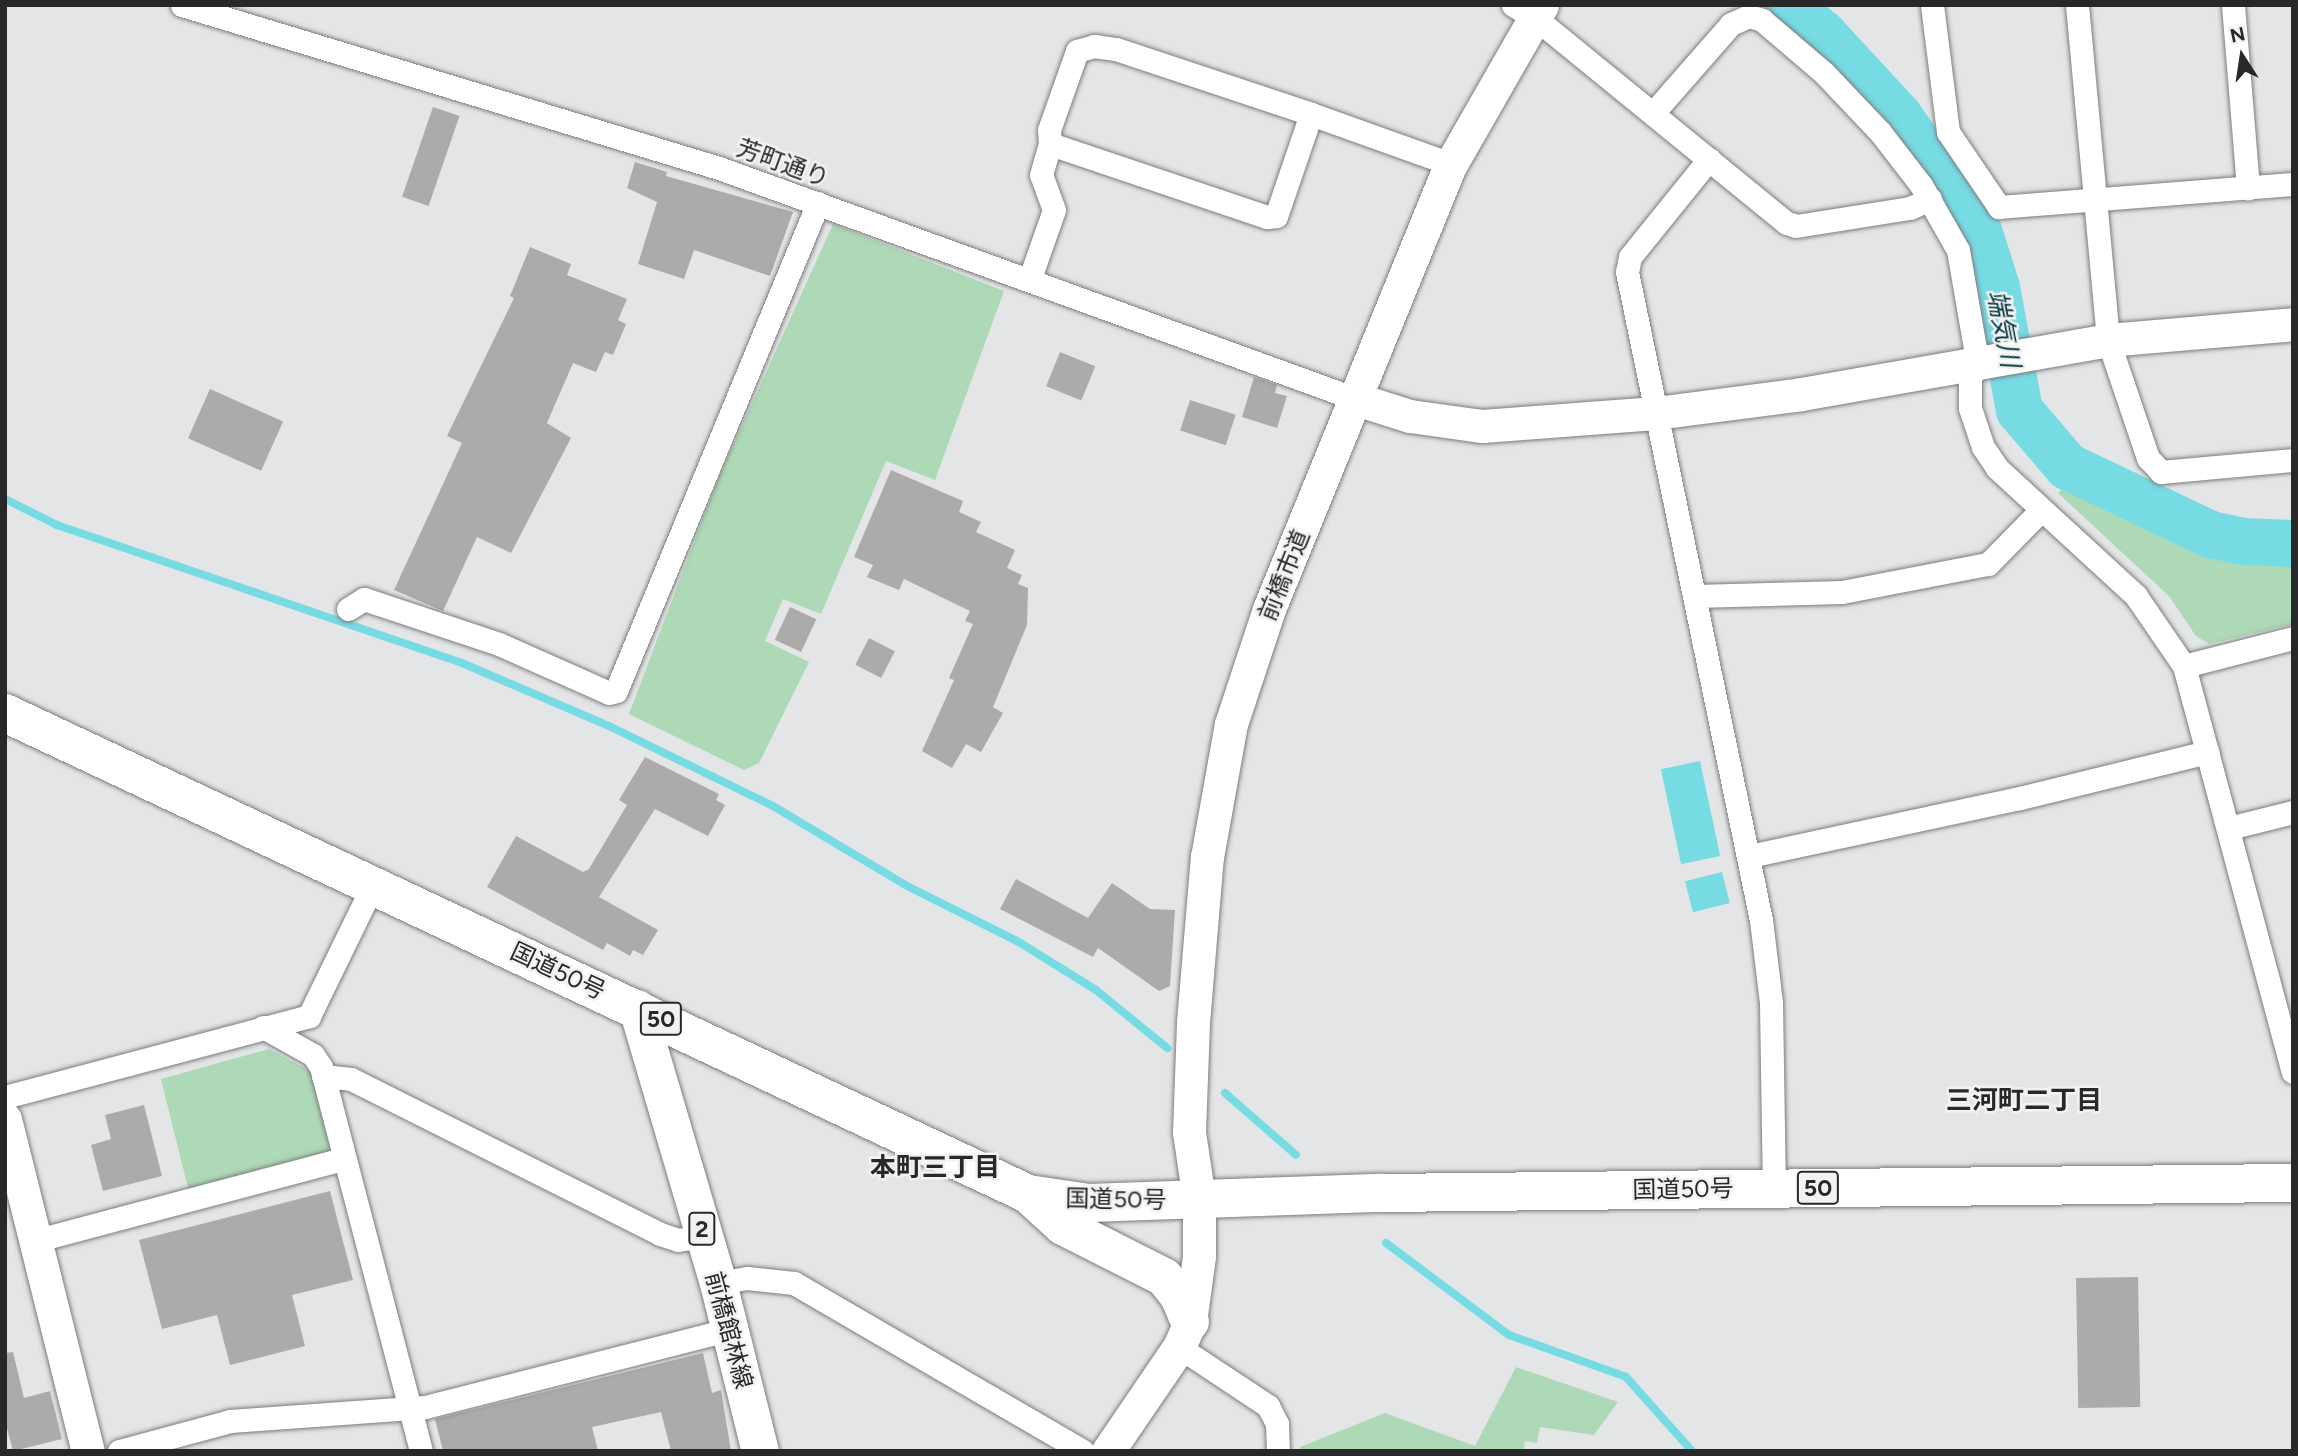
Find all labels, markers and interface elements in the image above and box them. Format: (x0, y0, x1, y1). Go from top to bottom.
north arrow (2207, 21, 2277, 91)
text: N (2228, 22, 2247, 48)
street label: 芳町通り (733, 133, 833, 193)
water label: 端気川 (1980, 288, 2026, 370)
street label: 前橋市道 (1253, 525, 1315, 625)
street label: 国道50号 (506, 937, 610, 1005)
road number: 50 (638, 1000, 684, 1038)
district label: 三河町二丁目 (1946, 1085, 2102, 1117)
district label: 本町三丁目 (870, 1152, 1000, 1184)
road number: 50 (1795, 1168, 1841, 1208)
street label: 国道50号 (1632, 1174, 1734, 1204)
street label: 国道50号 (1065, 1184, 1167, 1214)
road number: 2 (688, 1210, 716, 1248)
street label: 前橋館林線 (700, 1268, 758, 1392)

